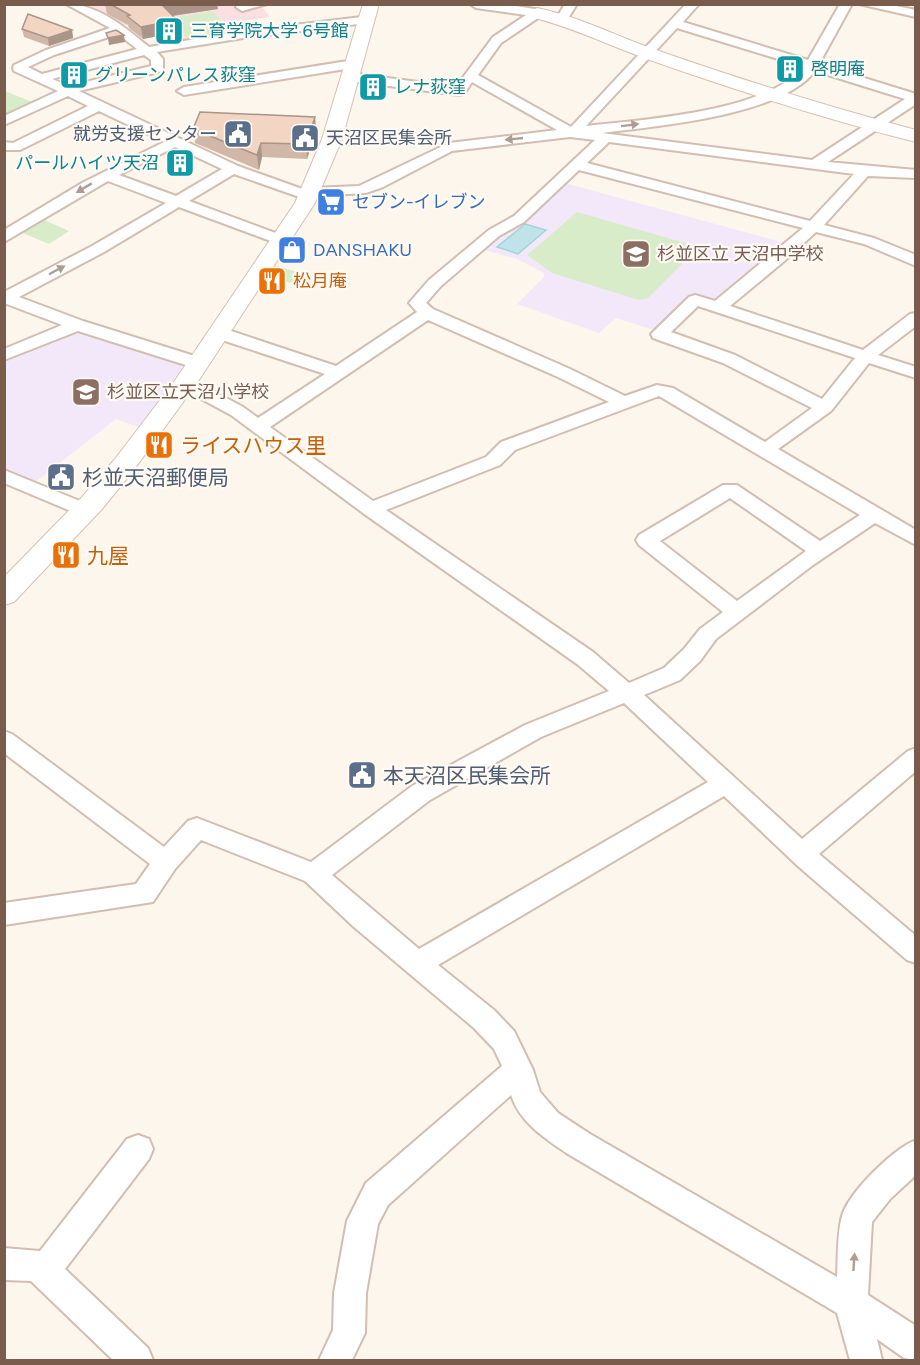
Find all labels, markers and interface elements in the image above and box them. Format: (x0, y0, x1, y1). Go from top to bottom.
building icon: 三育学院大学 6号館 (153, 15, 185, 47)
place label: 三育学院大学 6号館 (190, 20, 349, 42)
building icon: 啓明庵 (774, 53, 806, 85)
place label: 啓明庵 (811, 58, 865, 80)
building icon: グリーンパレス荻窪 (58, 59, 90, 91)
place label: グリーンパレス荻窪 (95, 64, 256, 86)
building icon: レナ荻窪 (357, 71, 389, 103)
place label: レナ荻窪 (394, 76, 466, 98)
public building icon: 就労支援センター (222, 118, 254, 150)
one-way arrow (621, 120, 640, 130)
public building icon: 天沼区民集会所 (289, 122, 321, 154)
place label: 就労支援センター (73, 123, 217, 145)
place label: 天沼区民集会所 (326, 127, 452, 149)
one-way arrow (505, 134, 524, 144)
building icon: パールハイツ天沼 (164, 147, 196, 179)
place label: パールハイツ天沼 (15, 152, 159, 174)
one-way arrow (76, 183, 93, 193)
supermarket icon: セブン-イレブン (315, 186, 347, 218)
place label: セブン-イレブン (352, 191, 486, 213)
shop icon: DANSHAKU (276, 234, 308, 266)
school or university icon: 杉並区立 天沼中学校 (620, 238, 652, 270)
place label: DANSHAKU (313, 239, 412, 261)
place label: 杉並区立 天沼中学校 (657, 243, 823, 265)
one-way arrow (49, 265, 66, 275)
restaurant icon: 松月庵 (256, 265, 288, 297)
place label: 松月庵 (293, 270, 347, 292)
school or university icon: 杉並区立天沼小学校 (70, 376, 102, 408)
place label: 杉並区立天沼小学校 (107, 381, 269, 403)
restaurant icon: ライスハウス里 (143, 429, 175, 461)
place label: ライスハウス里 (180, 433, 326, 458)
public building icon: 杉並天沼郵便局 (45, 461, 77, 493)
place label: 杉並天沼郵便局 (82, 465, 229, 490)
restaurant icon: 九屋 (50, 539, 82, 571)
place label: 九屋 (87, 543, 129, 568)
public building icon: 本天沼区民集会所 (346, 759, 378, 791)
place label: 本天沼区民集会所 (383, 763, 551, 788)
one-way arrow (849, 1252, 859, 1271)

